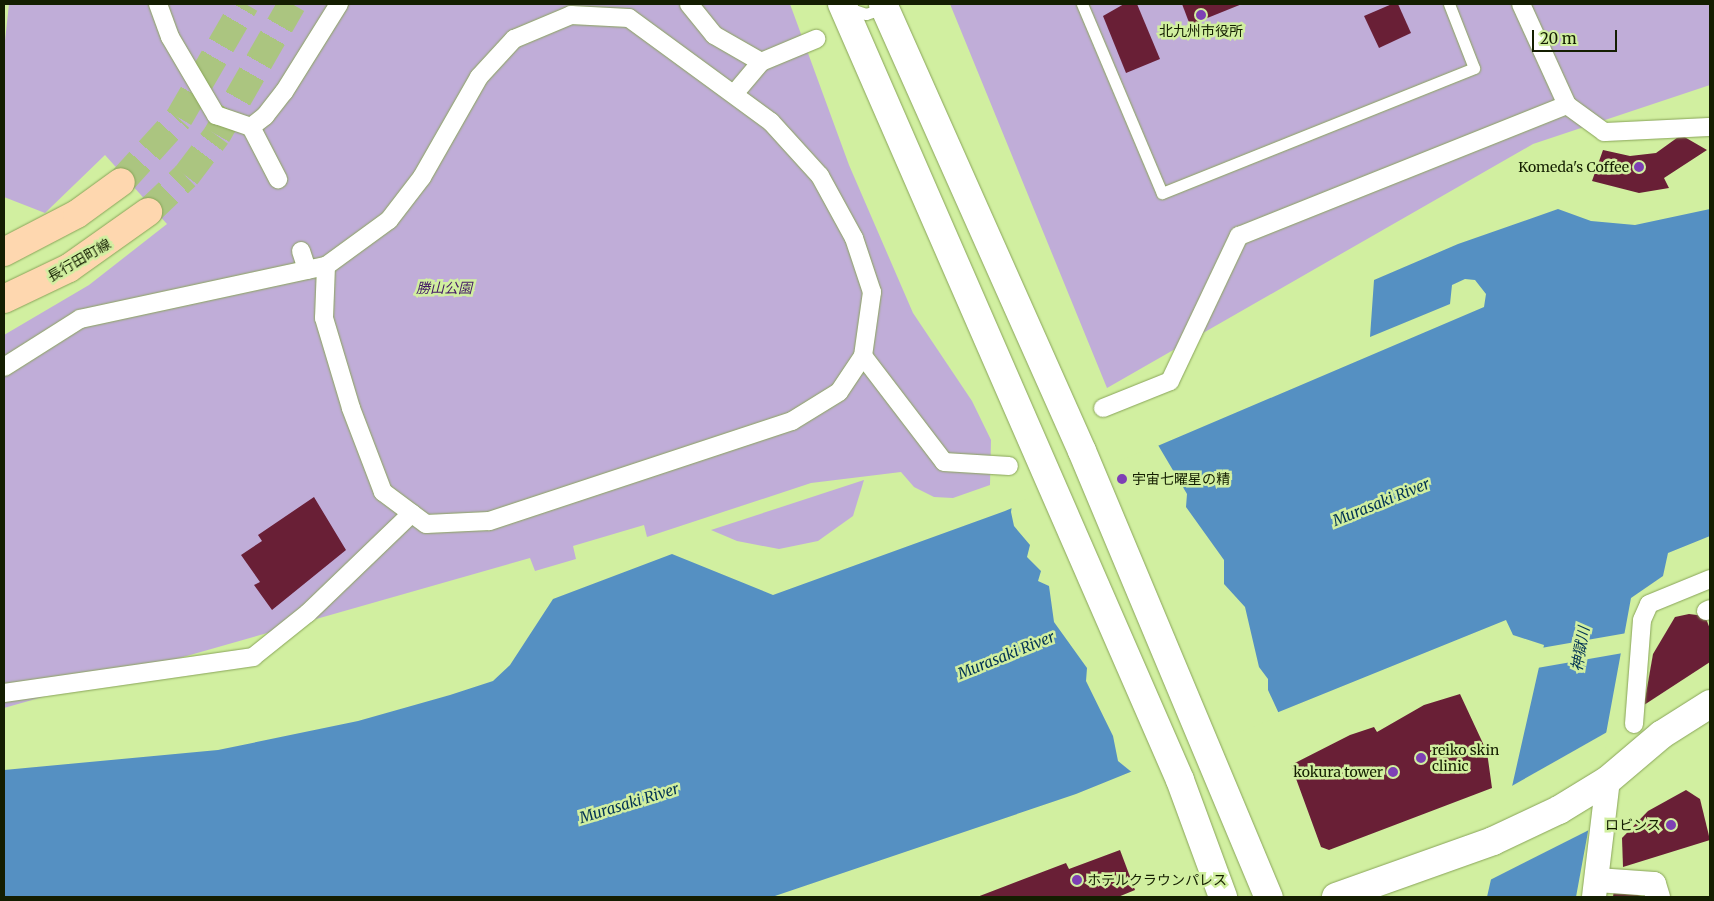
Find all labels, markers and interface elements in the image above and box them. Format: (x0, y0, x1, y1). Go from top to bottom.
marker: 北九州市役所 (1195, 9, 1207, 21)
scale bar (1534, 20, 1619, 52)
place label: 北九州市役所 (1159, 23, 1243, 39)
text: 20 m (1540, 29, 1577, 48)
place label: Komeda's Coffee (1518, 159, 1629, 175)
marker: Komeda's Coffee (1633, 161, 1645, 173)
street label: 長行田町線 (44, 235, 114, 285)
park label: 勝山公園 (416, 280, 472, 296)
place label: 宇宙七曜星の精 (1132, 471, 1230, 487)
marker: 宇宙七曜星の精 (1116, 473, 1128, 485)
water label: Murasaki River (1330, 474, 1432, 530)
water label: 神獄川 (1567, 625, 1593, 673)
water label: Murasaki River (955, 627, 1057, 683)
place label: reiko skin clinic (1432, 742, 1499, 774)
marker: reiko skin clinic (1414, 751, 1428, 765)
place label: kokura tower (1293, 764, 1383, 780)
marker: kokura tower (1387, 766, 1399, 778)
water label: Murasaki River (577, 779, 681, 827)
place label: ロビンス (1605, 817, 1661, 833)
marker: ロビンス (1665, 819, 1677, 831)
place label: ホテルクラウンパレス (1087, 872, 1227, 888)
marker: ホテルクラウンパレス (1071, 874, 1083, 886)

